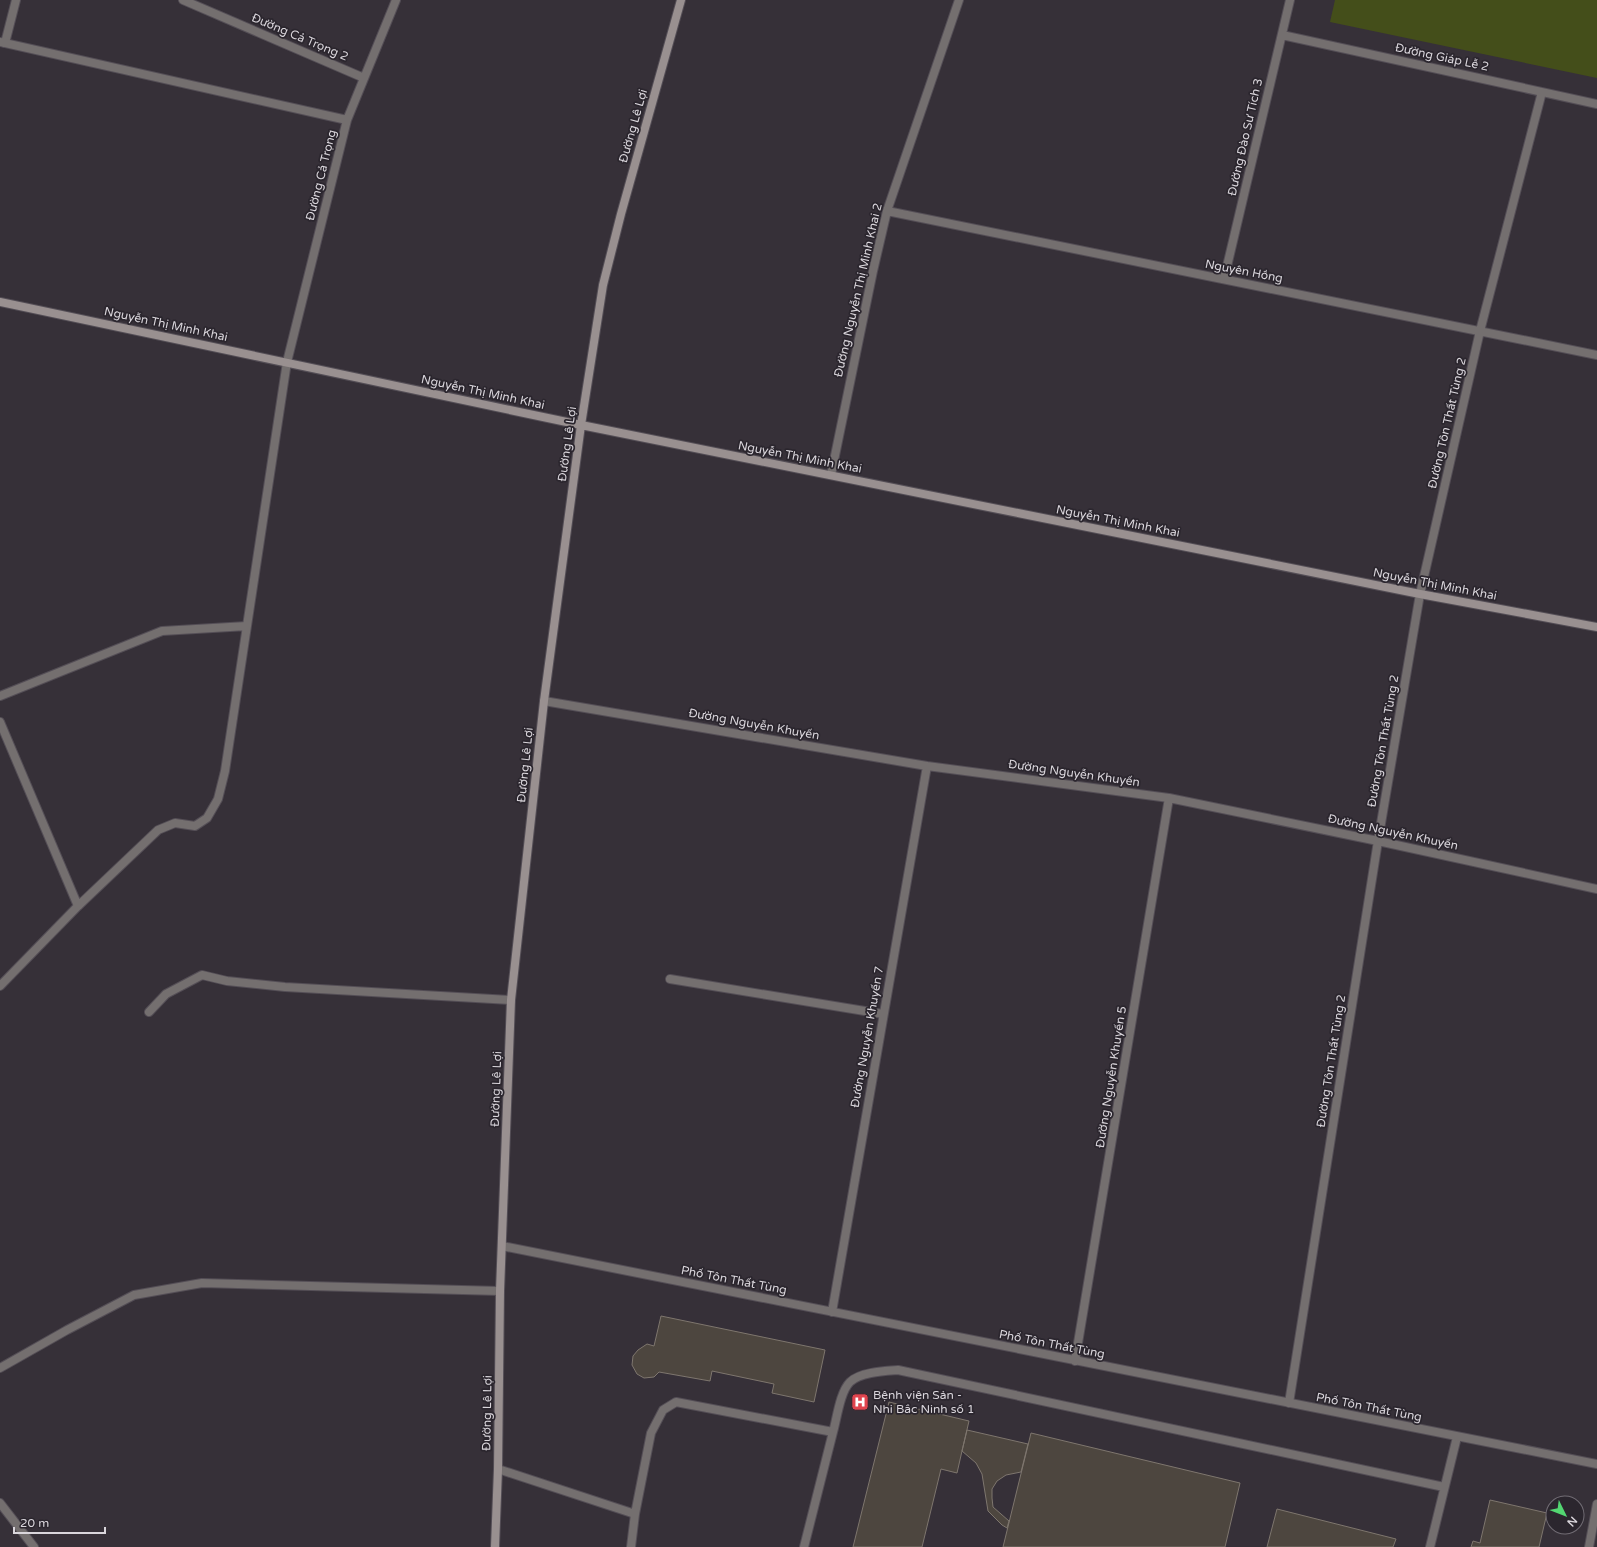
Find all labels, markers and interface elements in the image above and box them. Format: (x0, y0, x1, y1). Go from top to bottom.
street label: Đường Cả Trọng 2 (250, 10, 350, 64)
street label: Đường Giáp Lễ 2 (1394, 40, 1490, 74)
street label: Đường Đào Sư Tích 3 (1225, 77, 1265, 197)
street label: Đường Lê Lợi (616, 88, 650, 164)
street label: Đường Cả Trọng (303, 128, 339, 222)
street label: Đường Nguyễn Thị Minh Khai 2 (831, 202, 885, 378)
street label: Nguyên Hồng (1204, 257, 1284, 285)
street label: Nguyễn Thị Minh Khai (103, 304, 229, 344)
street label: Đường Tôn Thất Tùng 2 (1425, 356, 1469, 490)
street label: Nguyễn Thị Minh Khai (420, 372, 546, 412)
street label: Đường Lê Lợi (555, 406, 579, 482)
street label: Nguyễn Thị Minh Khai (737, 438, 863, 476)
street label: Nguyễn Thị Minh Khai (1055, 502, 1181, 540)
street label: Nguyễn Thị Minh Khai (1372, 565, 1498, 603)
street label: Đường Tôn Thất Tùng 2 (1364, 674, 1402, 808)
street label: Đường Nguyễn Khuyến (687, 706, 821, 742)
street label: Đường Lê Lợi (514, 727, 536, 803)
street label: Đường Nguyễn Khuyến (1007, 757, 1141, 789)
street label: Đường Nguyễn Khuyến (1327, 811, 1459, 853)
street label: Đường Nguyễn Khuyến 7 (848, 965, 886, 1109)
street label: Đường Tôn Thất Tùng 2 (1314, 994, 1348, 1128)
street label: Đường Nguyễn Khuyến 5 (1093, 1005, 1129, 1149)
street label: Đường Lê Lợi (488, 1051, 504, 1127)
street label: Phố Tôn Thất Tùng (680, 1263, 788, 1297)
street label: Phố Tôn Thất Tùng (998, 1327, 1106, 1361)
street label: Đường Lê Lợi (479, 1375, 495, 1451)
place label: Bệnh viện Sản - Nhi Bắc Ninh số 1 (873, 1388, 974, 1416)
street label: Phố Tôn Thất Tùng (1315, 1390, 1423, 1424)
hospital icon: Bệnh viện Sản - Nhi Bắc Ninh số 1 (850, 1392, 870, 1412)
north arrow (1545, 1495, 1585, 1535)
scale bar (14, 1509, 105, 1535)
text: N (1564, 1514, 1580, 1529)
text: 20 m (20, 1516, 49, 1530)

